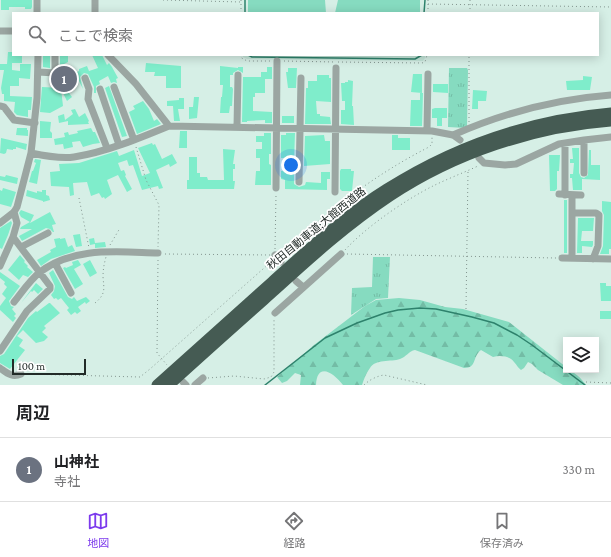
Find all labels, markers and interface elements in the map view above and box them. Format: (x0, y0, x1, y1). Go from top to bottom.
search box (12, 12, 599, 56)
icon: search (26, 23, 48, 45)
text: ここで検索 (58, 28, 133, 44)
pin: 1 (51, 64, 77, 94)
your location (281, 155, 301, 175)
street label: 秋田自動車道;大館西道路 (264, 184, 368, 272)
map controls (563, 337, 599, 373)
button: layers (563, 337, 599, 373)
scale bar (12, 357, 86, 376)
text: 100 m (18, 360, 45, 372)
text: 周辺 (16, 404, 50, 423)
text: 山神社 (54, 454, 99, 470)
text: 1 (27, 462, 31, 477)
text: 330 m (562, 462, 595, 477)
text: 寺社 (54, 474, 80, 489)
tab: 地図 (87, 510, 109, 550)
tab: 経路 (283, 510, 305, 550)
tab: 保存済み (480, 510, 524, 550)

